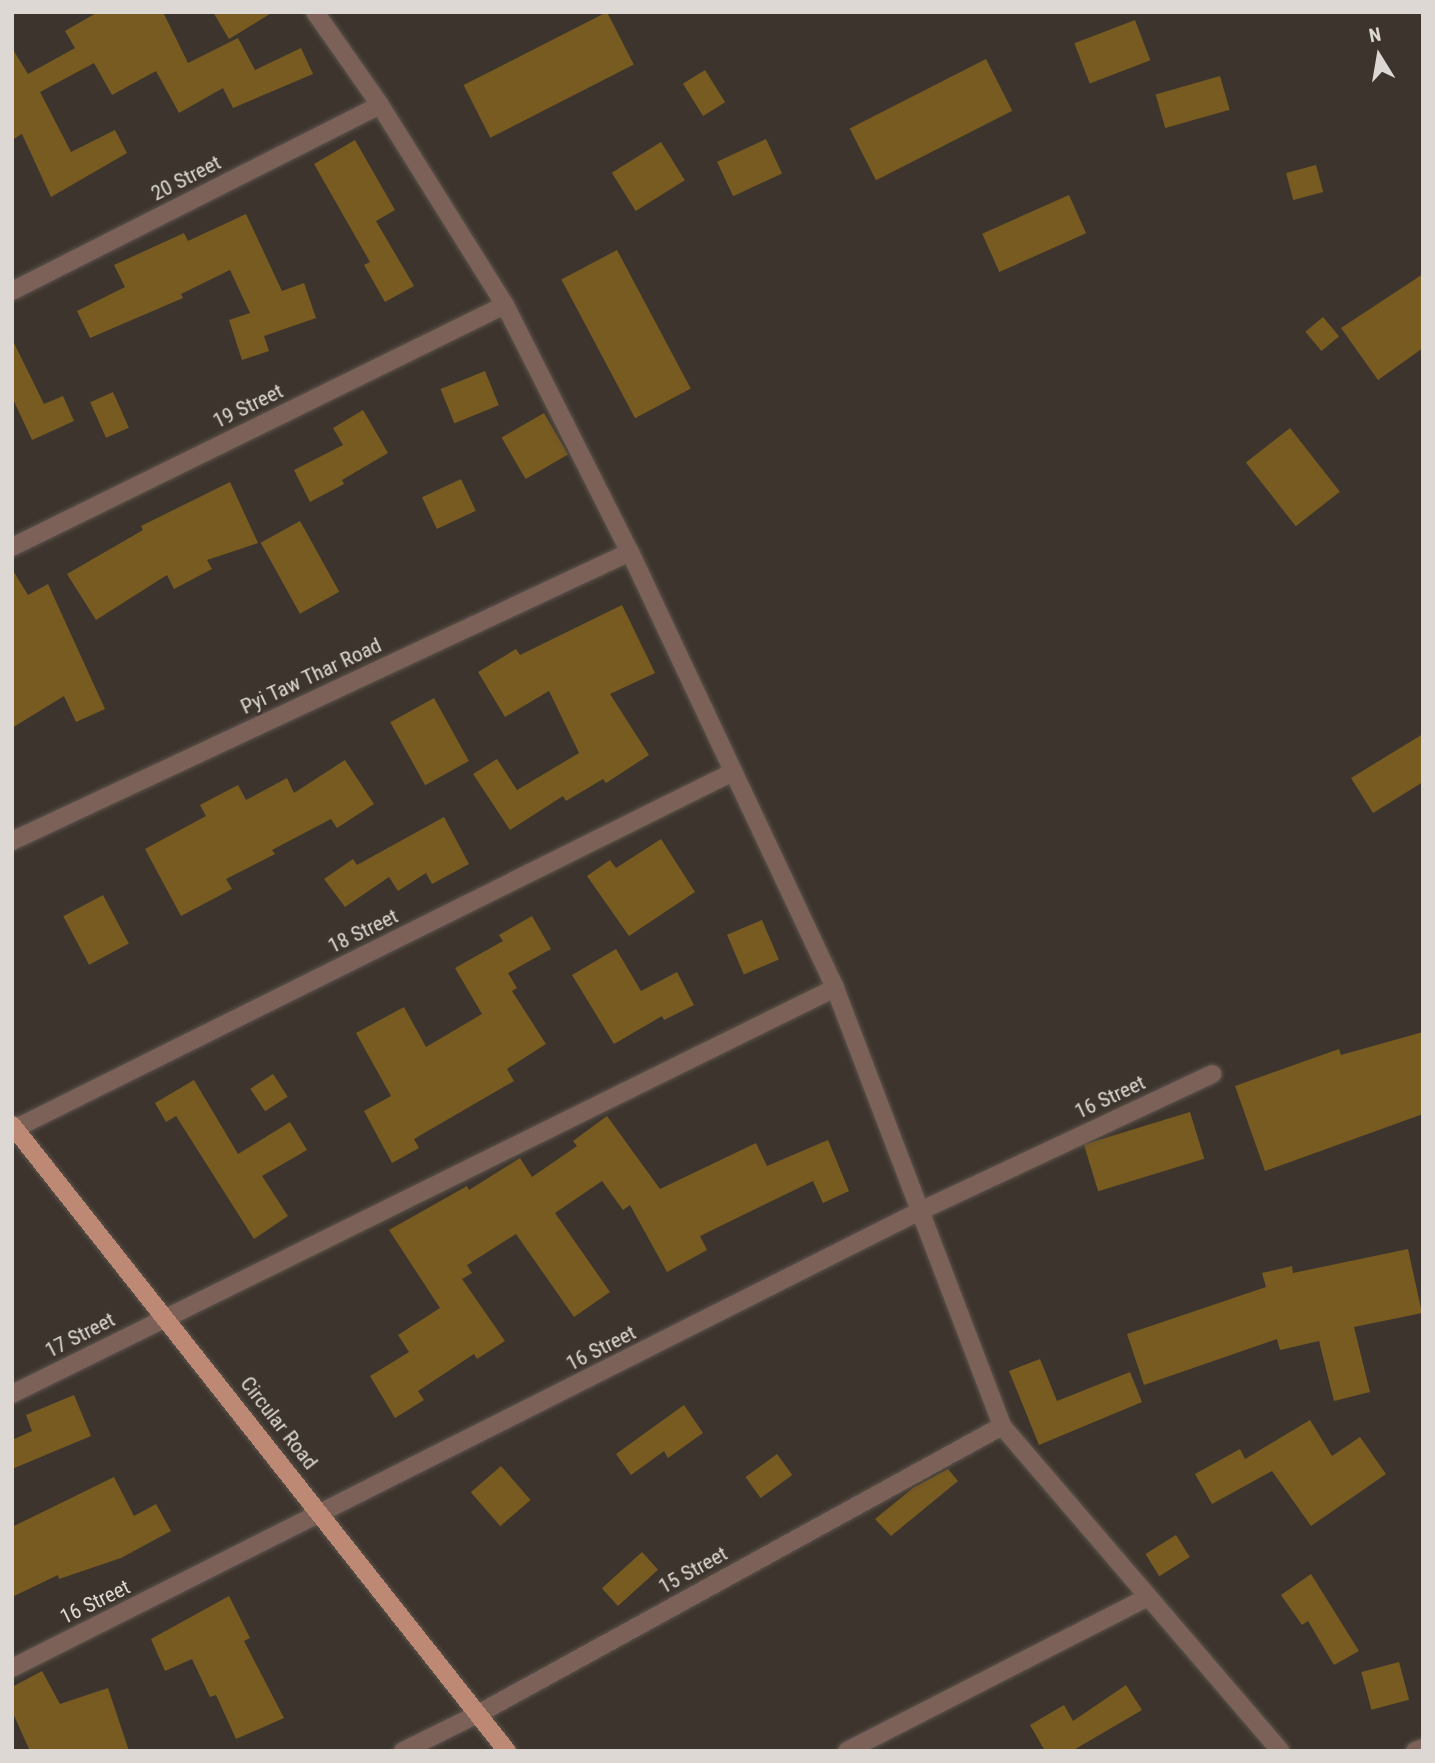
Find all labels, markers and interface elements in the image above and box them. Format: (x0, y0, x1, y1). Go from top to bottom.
north arrow (1344, 21, 1414, 91)
text: N (1367, 22, 1383, 47)
street label: 20 Street (147, 150, 225, 206)
street label: 19 Street (209, 378, 287, 434)
street label: Pyi Taw Thar Road (236, 632, 386, 720)
street label: 18 Street (324, 903, 402, 959)
street label: 16 Street (1071, 1070, 1149, 1124)
street label: 17 Street (41, 1307, 119, 1363)
street label: 16 Street (562, 1320, 640, 1376)
street label: Circular Road (235, 1371, 323, 1475)
street label: 15 Street (654, 1541, 732, 1599)
street label: 16 Street (56, 1574, 134, 1630)

